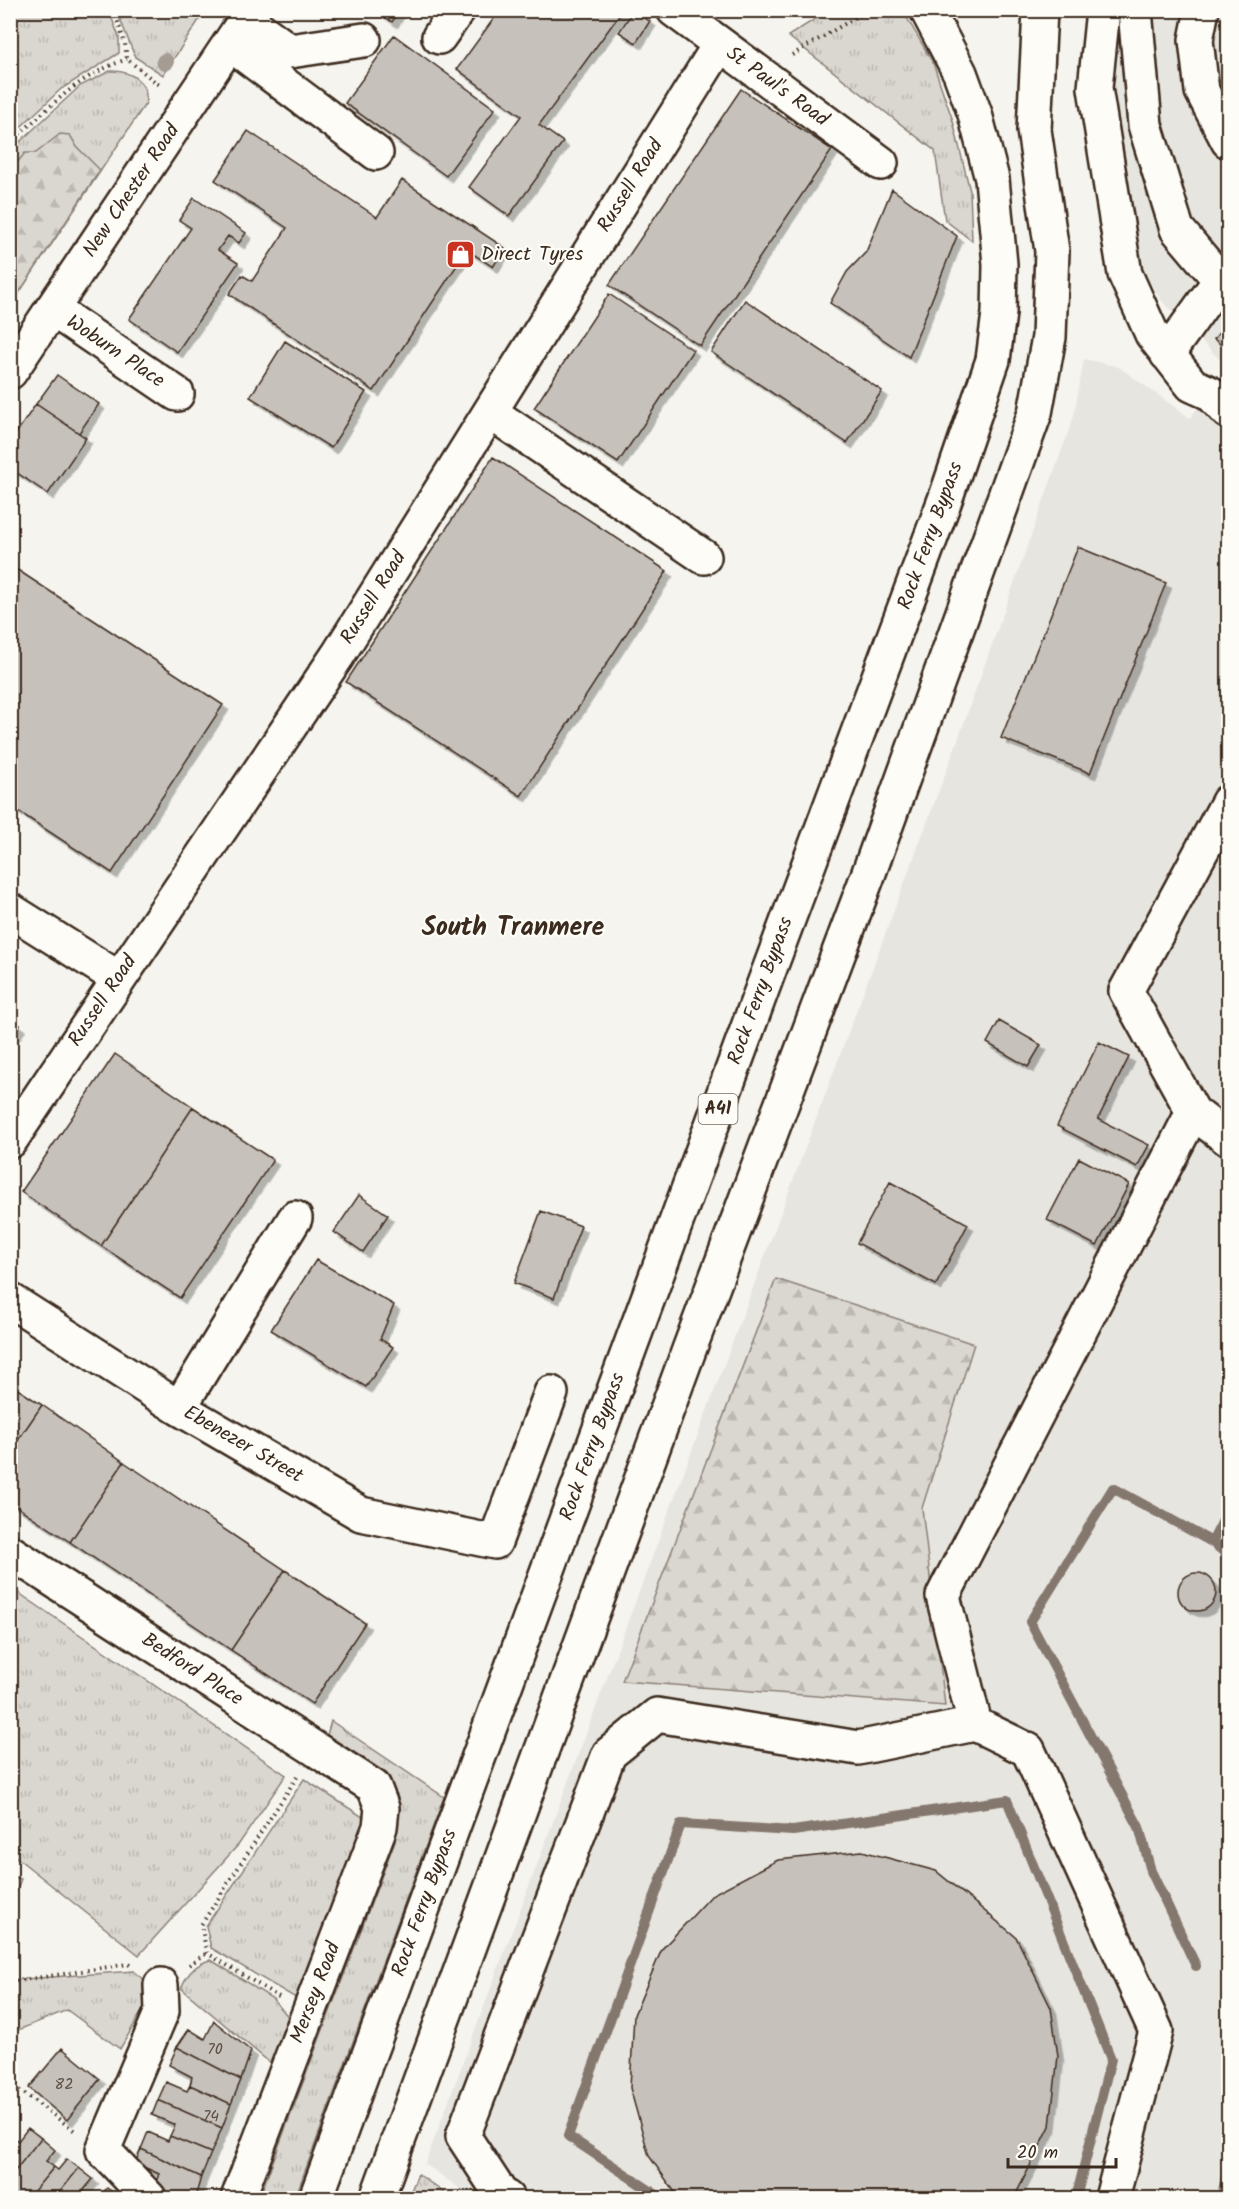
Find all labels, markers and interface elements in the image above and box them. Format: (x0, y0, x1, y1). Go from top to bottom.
street label: St Paul's Road (719, 39, 836, 136)
street label: New Chester Road (75, 117, 189, 265)
street label: Russell Road (590, 132, 673, 239)
shop icon: Direct Tyres (444, 239, 476, 271)
place label: Direct Tyres (481, 239, 584, 271)
street label: Woburn Place (59, 307, 171, 397)
street label: Rock Ferry Bypass (889, 457, 973, 614)
street label: Russell Road (333, 544, 416, 651)
district label: South Tranmere (422, 907, 605, 949)
street label: Rock Ferry Bypass (719, 912, 803, 1069)
street label: Russell Road (60, 948, 146, 1054)
road number: A41 (698, 1094, 738, 1124)
street label: Rock Ferry Bypass (551, 1368, 635, 1525)
street label: Ebenezer Street (177, 1398, 309, 1492)
street label: Bedford Place (135, 1625, 249, 1715)
street label: Rock Ferry Bypass (383, 1824, 467, 1981)
street label: Mersey Road (282, 1937, 350, 2048)
house number: 70 (207, 2037, 223, 2062)
house number: 82 (55, 2072, 73, 2097)
house number: 74 (203, 2104, 219, 2129)
scale bar (1008, 2131, 1116, 2169)
text: 20 m (1017, 2139, 1058, 2168)

